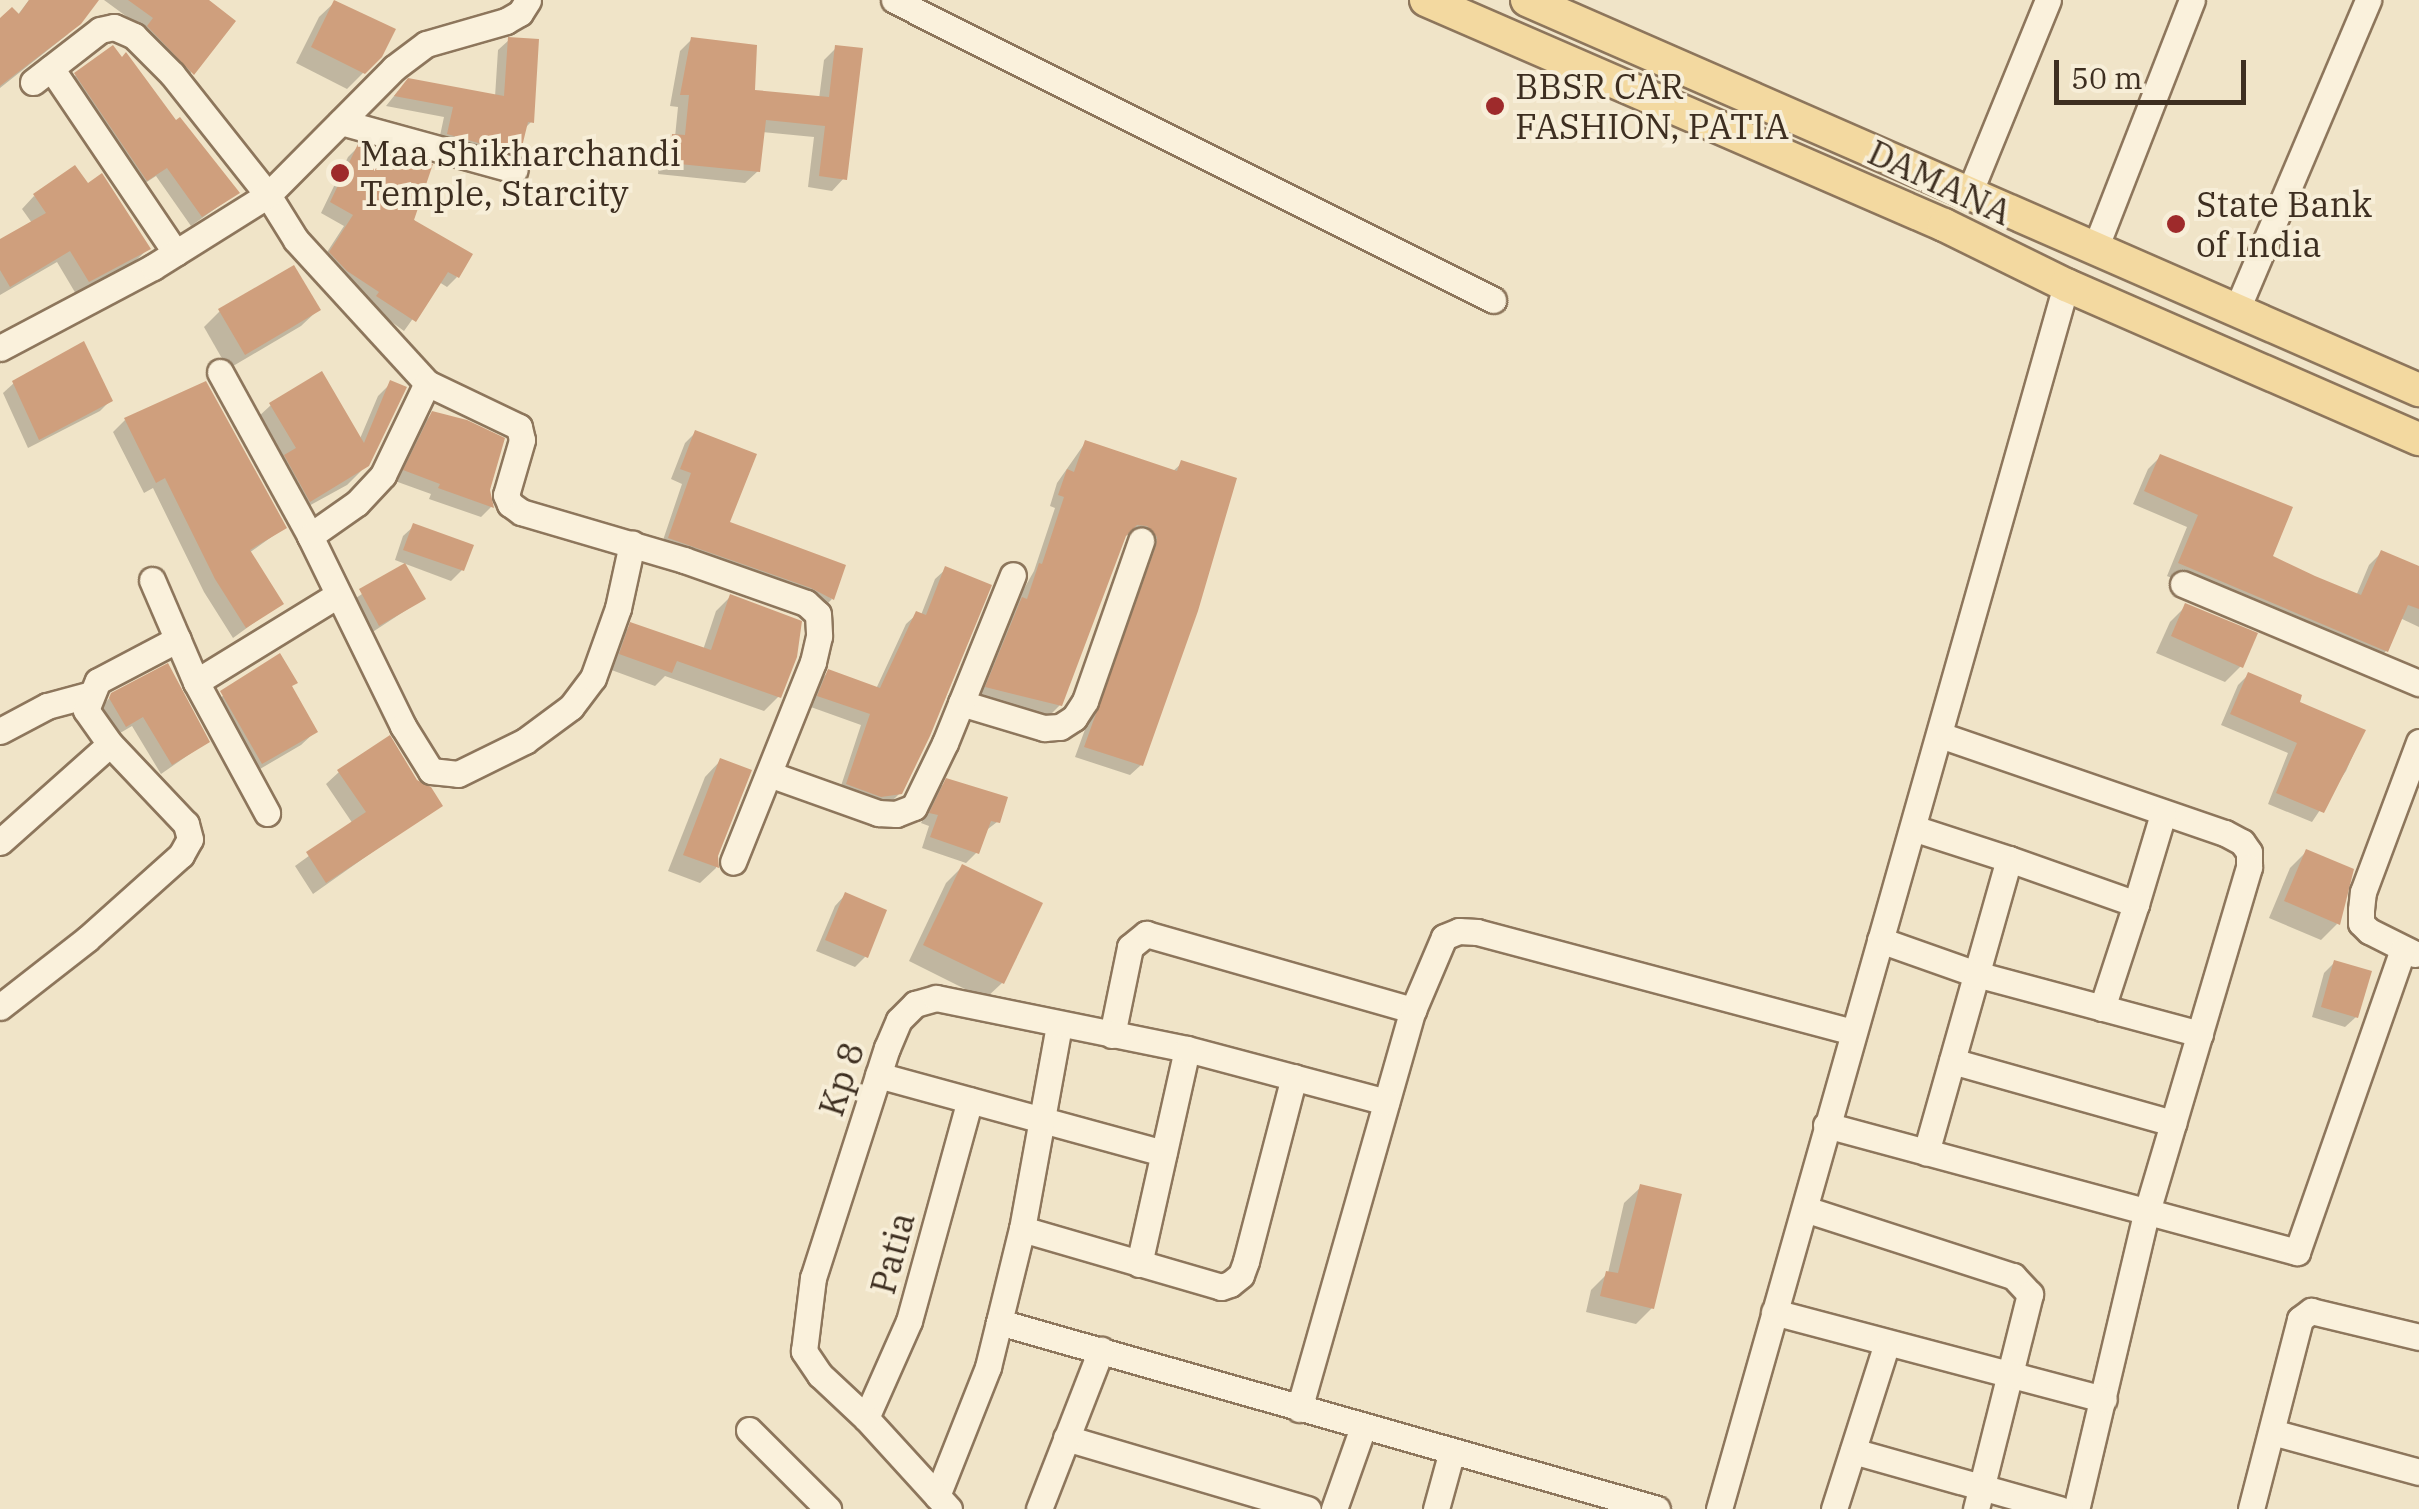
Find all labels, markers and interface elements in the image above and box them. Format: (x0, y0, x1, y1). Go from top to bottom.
scale bar (2059, 40, 2252, 102)
text: 50 m (2071, 58, 2143, 97)
place label: BBSR CAR FASHION, PATIA (1515, 65, 1789, 147)
marker: BBSR CAR FASHION, PATIA (1484, 95, 1506, 117)
street label: DAMANA (1862, 131, 2018, 233)
place label: Maa Shikharchandi Temple, Starcity (360, 132, 681, 214)
marker: Maa Shikharchandi Temple, Starcity (329, 162, 351, 184)
place label: State Bank of India (2196, 183, 2372, 265)
marker: State Bank of India (2165, 213, 2187, 235)
street label: Kp 8 (809, 1037, 873, 1121)
street label: Patia (861, 1208, 923, 1298)

